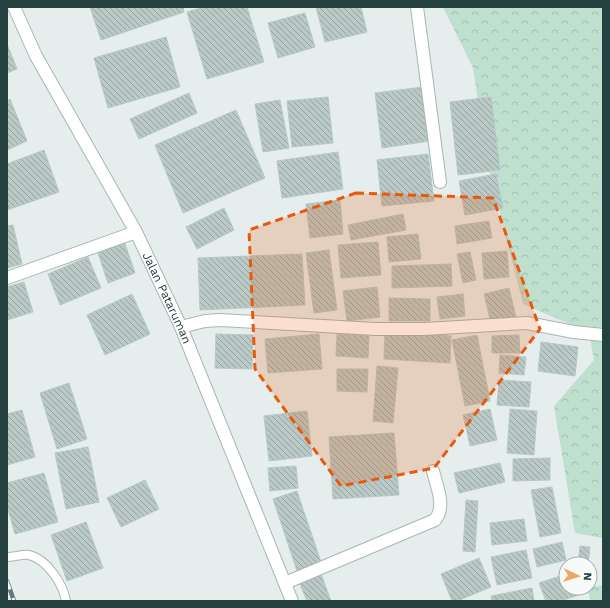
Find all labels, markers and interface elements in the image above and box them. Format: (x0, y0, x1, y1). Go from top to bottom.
street label: Jalan Pataruman (140, 250, 194, 346)
north arrow (558, 556, 598, 596)
text: N (581, 572, 594, 581)

